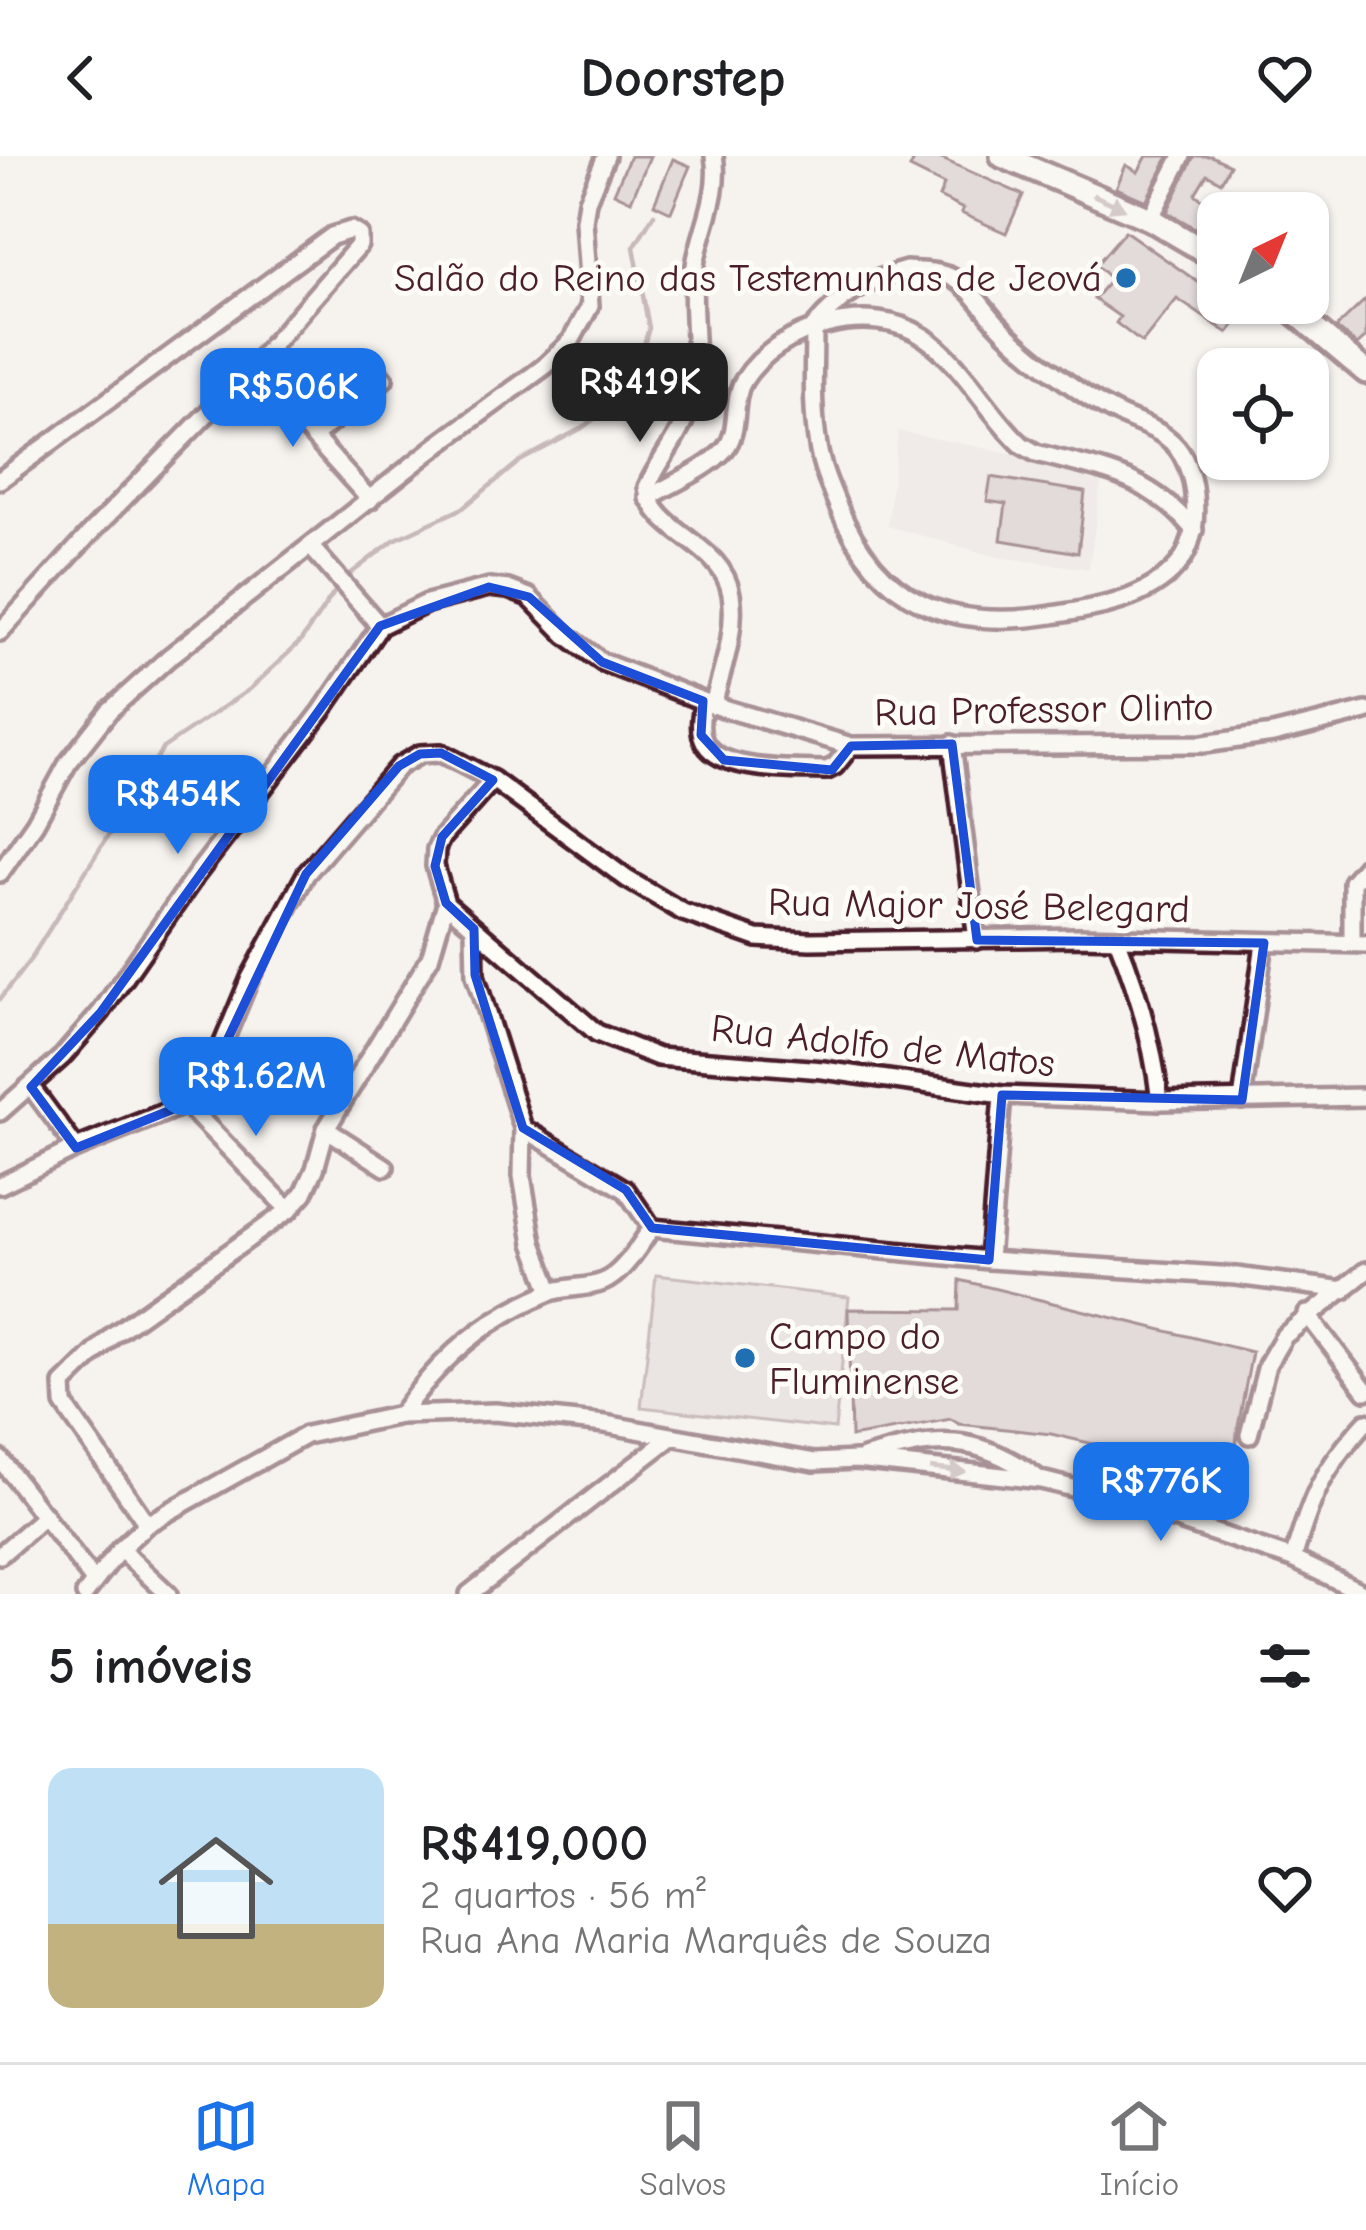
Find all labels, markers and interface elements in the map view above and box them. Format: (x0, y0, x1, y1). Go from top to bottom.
icon: back (48, 45, 114, 111)
icon: heart (1252, 45, 1318, 111)
text: Doorstep (580, 47, 786, 110)
one-way arrow (1092, 192, 1127, 212)
north arrow (1197, 192, 1329, 324)
map controls (1197, 192, 1329, 480)
place label: Salão do Reino das Testemunhas de Jeová (394, 256, 1102, 301)
marker: Salão do Reino das Testemunhas de Jeová (1113, 265, 1139, 291)
pin: R$419K (542, 343, 738, 445)
pin: R$506K (195, 348, 391, 450)
button: locate (1197, 348, 1329, 480)
text: R$419K (579, 359, 701, 404)
text: R$506K (227, 364, 359, 409)
street label: Rua Professor Olinto (874, 685, 1214, 735)
pin: R$454K (80, 755, 276, 857)
text: R$454K (115, 771, 241, 816)
street label: Rua Major José Belegard (768, 880, 1190, 932)
street label: Rua Adolfo de Matos (709, 1006, 1057, 1086)
pin: R$1.62M (145, 1037, 367, 1139)
text: R$1.62M (186, 1053, 326, 1098)
place label: Campo do Fluminense (769, 1314, 959, 1404)
marker: Campo do Fluminense (732, 1345, 758, 1371)
pin: R$776K (1063, 1442, 1259, 1544)
text: R$776K (1100, 1458, 1222, 1503)
one-way arrow (930, 1461, 968, 1480)
icon: filters (1252, 1633, 1318, 1699)
text: 5 imóveis (48, 1637, 252, 1696)
text: R$419,000 (420, 1814, 648, 1873)
icon: home (144, 1816, 288, 1960)
icon: heart (1252, 1855, 1318, 1921)
text: 2 quartos · 56 m² (420, 1873, 706, 1918)
text: Rua Ana Maria Marquês de Souza (420, 1918, 992, 1963)
tab: Mapa (187, 2093, 266, 2203)
tab: Salvos (640, 2093, 726, 2203)
tab: Início (1100, 2093, 1179, 2203)

